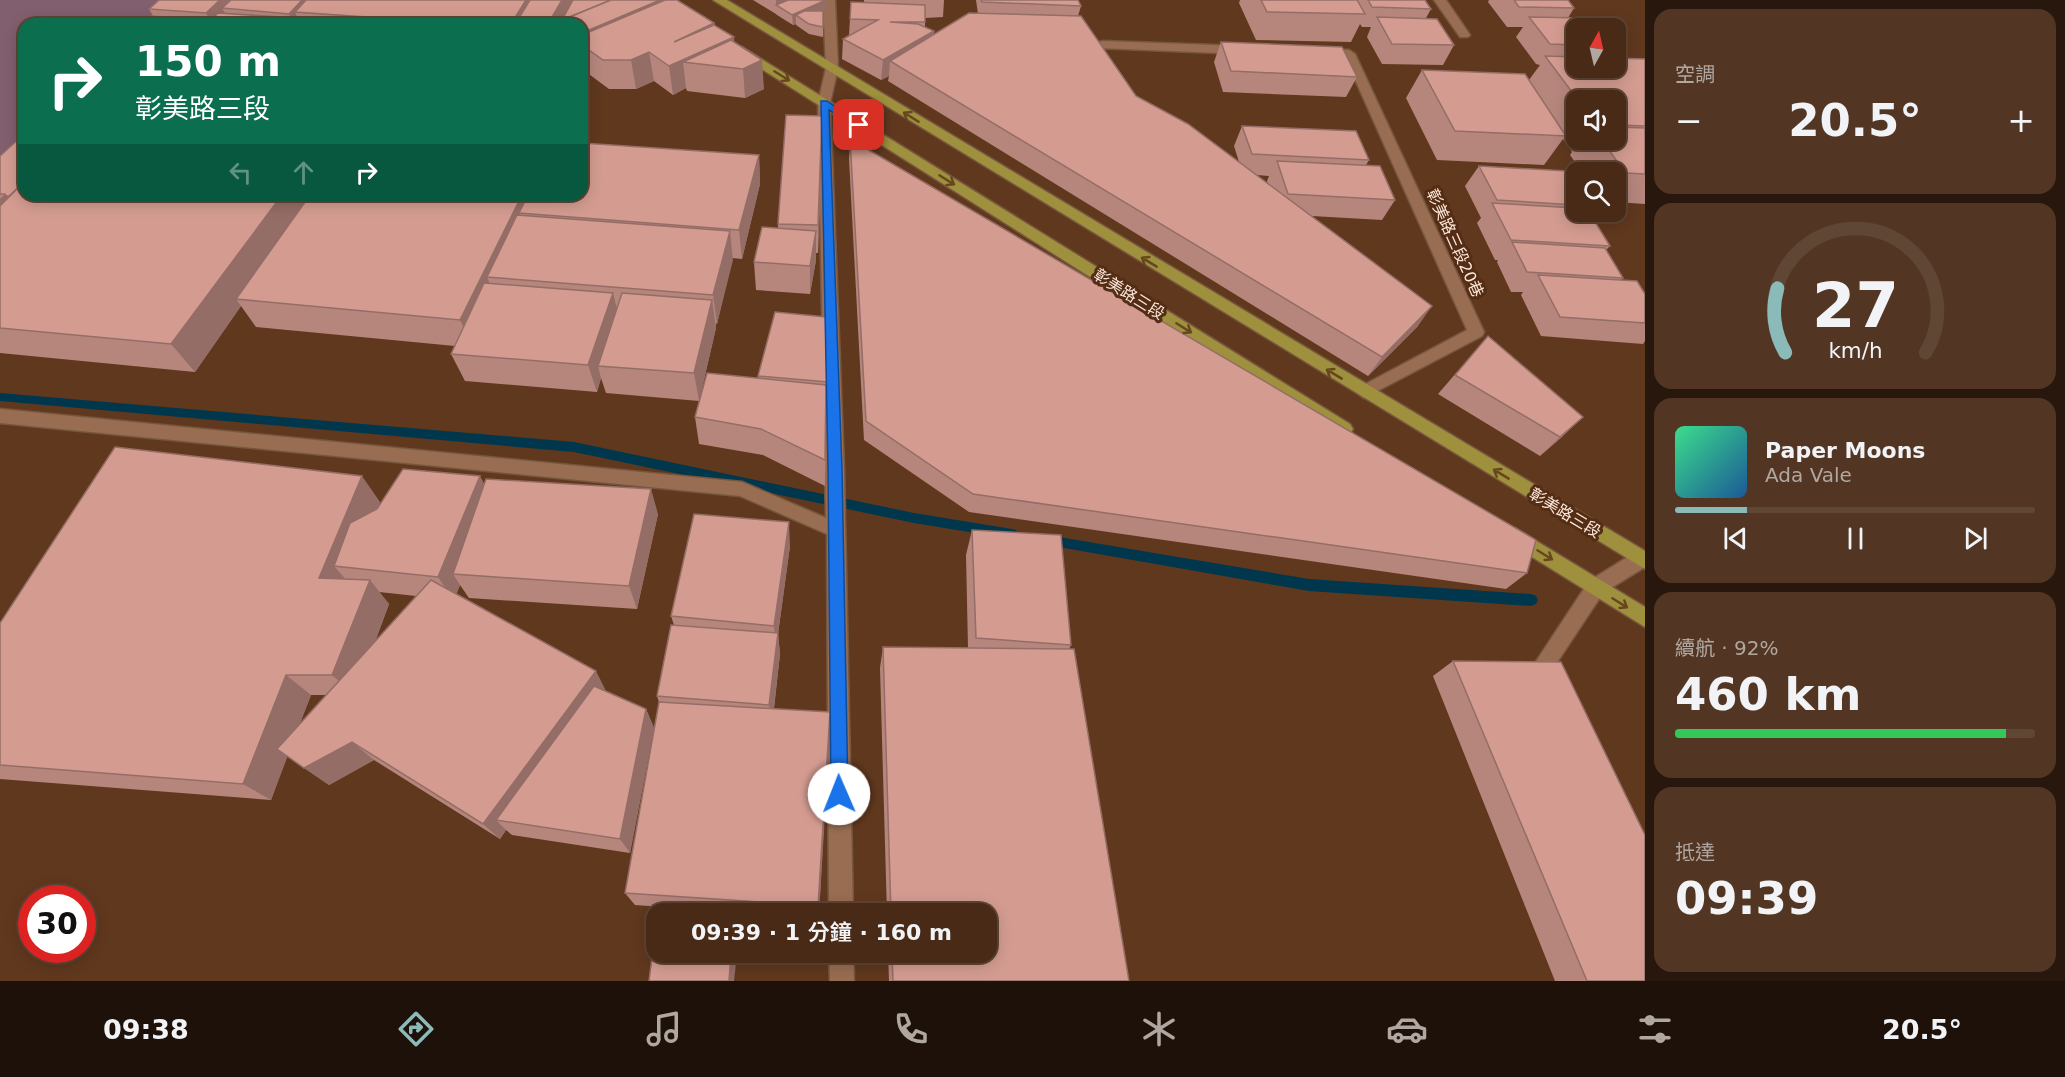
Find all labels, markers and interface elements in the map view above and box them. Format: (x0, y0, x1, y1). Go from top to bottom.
north arrow (1566, 18, 1626, 78)
map controls (1566, 18, 1626, 222)
text: 150 m (135, 37, 281, 86)
icon: right (36, 42, 114, 120)
text: 空調 (1675, 62, 1715, 86)
one-way arrow (773, 71, 790, 83)
button: sound (1566, 90, 1626, 150)
text: 彰美路三段 (135, 93, 270, 124)
text: 20.5° (1788, 94, 1922, 147)
pin (833, 99, 884, 150)
text: − (1675, 101, 1703, 140)
text: + (2007, 101, 2035, 140)
icon: arrive (842, 108, 875, 141)
one-way arrow (903, 110, 920, 122)
icon: left (224, 156, 257, 189)
icon: ahead (287, 156, 320, 189)
icon: right (350, 156, 383, 189)
button: search (1566, 162, 1626, 222)
one-way arrow (939, 174, 956, 187)
street label: 彰美路三段20巷 (1423, 186, 1487, 300)
one-way arrow (1141, 256, 1158, 268)
street label: 彰美路三段 (1090, 265, 1168, 323)
text: 27 (1812, 269, 1898, 342)
one-way arrow (1175, 323, 1192, 335)
text: km/h (1828, 339, 1882, 364)
one-way arrow (1326, 367, 1343, 379)
text: Paper Moons (1765, 438, 1925, 463)
text: Ada Vale (1765, 463, 1852, 487)
one-way arrow (1493, 468, 1510, 480)
street label: 彰美路三段 (1526, 484, 1604, 542)
icon: previous (1719, 522, 1752, 555)
icon: pause (1839, 522, 1872, 555)
icon: next (1959, 522, 1992, 555)
one-way arrow (1536, 549, 1553, 561)
one-way arrow (1612, 596, 1629, 609)
text: 續航 · 92% (1675, 636, 1779, 660)
text: 460 km (1675, 668, 1861, 721)
position arrow (807, 762, 871, 826)
text: 抵達 (1675, 840, 1715, 864)
text: 09:39 (1675, 872, 1818, 925)
speed limit sign: 30 (18, 885, 96, 963)
text: 09:39 · 1 分鐘 · 160 m (691, 920, 952, 945)
icon: directions (395, 1008, 437, 1050)
icon: music (643, 1008, 685, 1050)
icon: phone (890, 1008, 932, 1050)
icon: climate (1138, 1008, 1180, 1050)
icon: car (1386, 1008, 1428, 1050)
icon: filters (1634, 1008, 1676, 1050)
text: 09:38 (103, 1014, 189, 1045)
text: 20.5° (1882, 1014, 1962, 1045)

